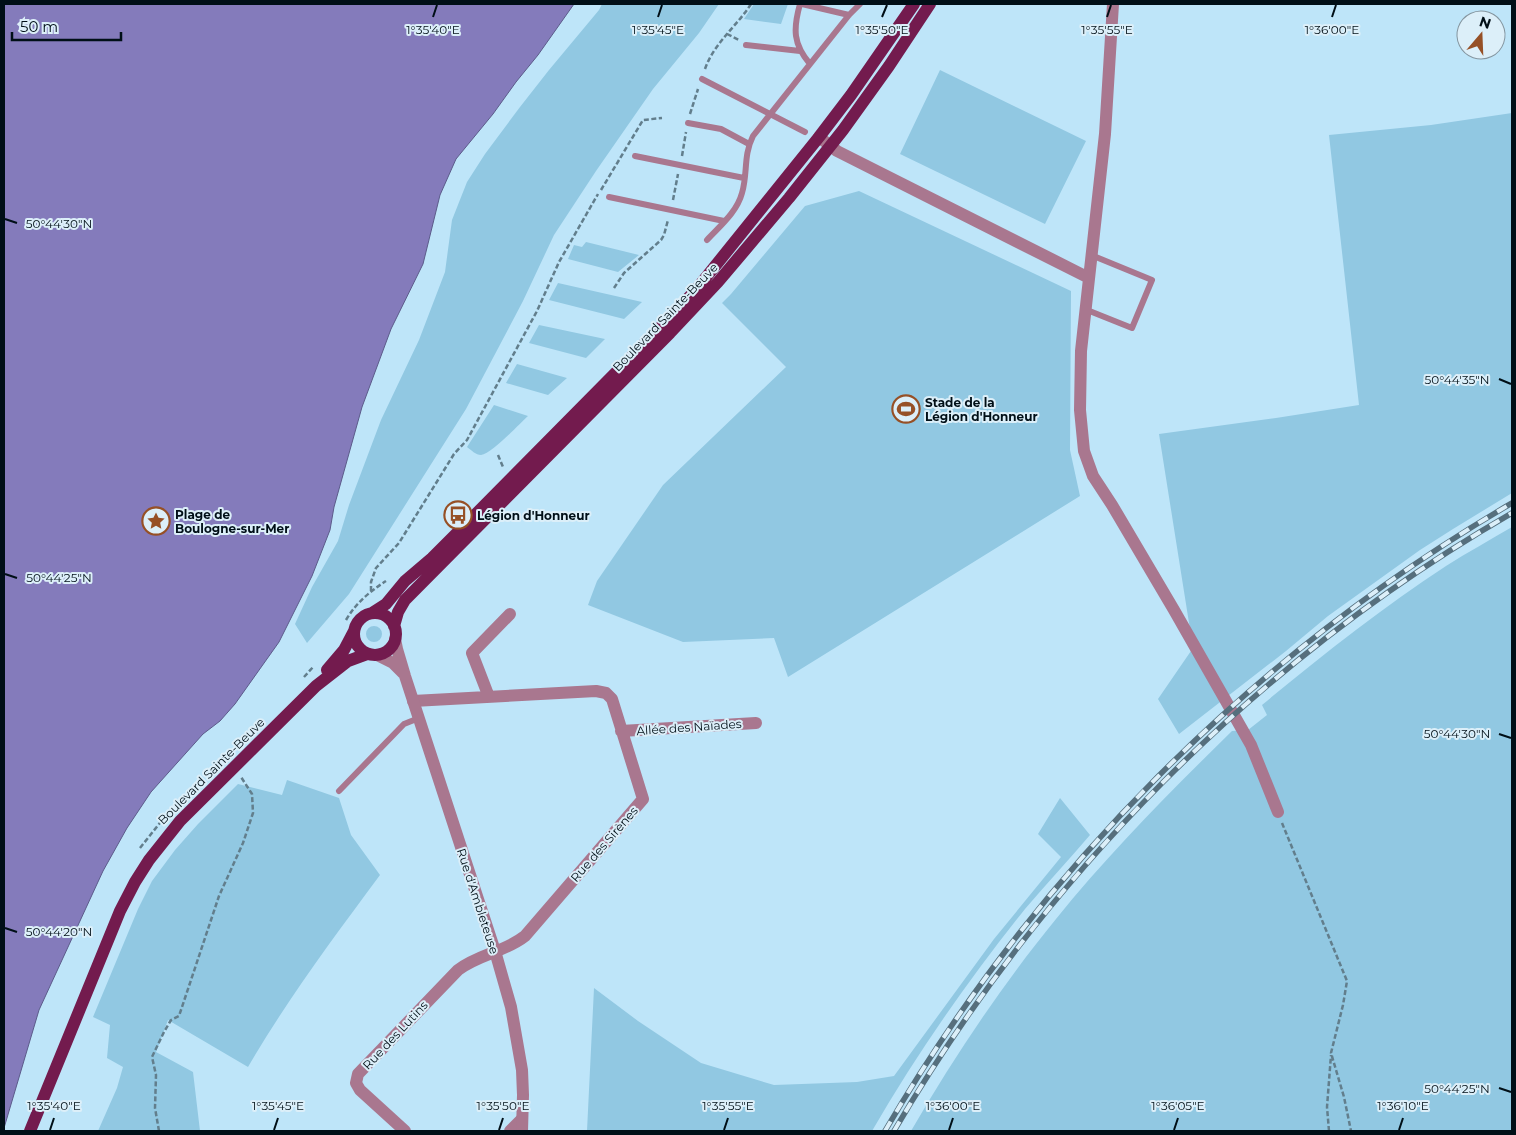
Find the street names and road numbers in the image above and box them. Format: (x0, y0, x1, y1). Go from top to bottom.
street label: Boulevard Sainte-Beuve (609, 260, 721, 374)
street label: Boulevard Sainte-Beuve (155, 715, 267, 827)
street label: Allée des Naïades (636, 716, 742, 738)
street label: Rue des Sirènes (567, 803, 641, 885)
street label: Rue d'Ambleteuse (454, 846, 502, 956)
street label: Rue des Lutins (359, 997, 431, 1073)

